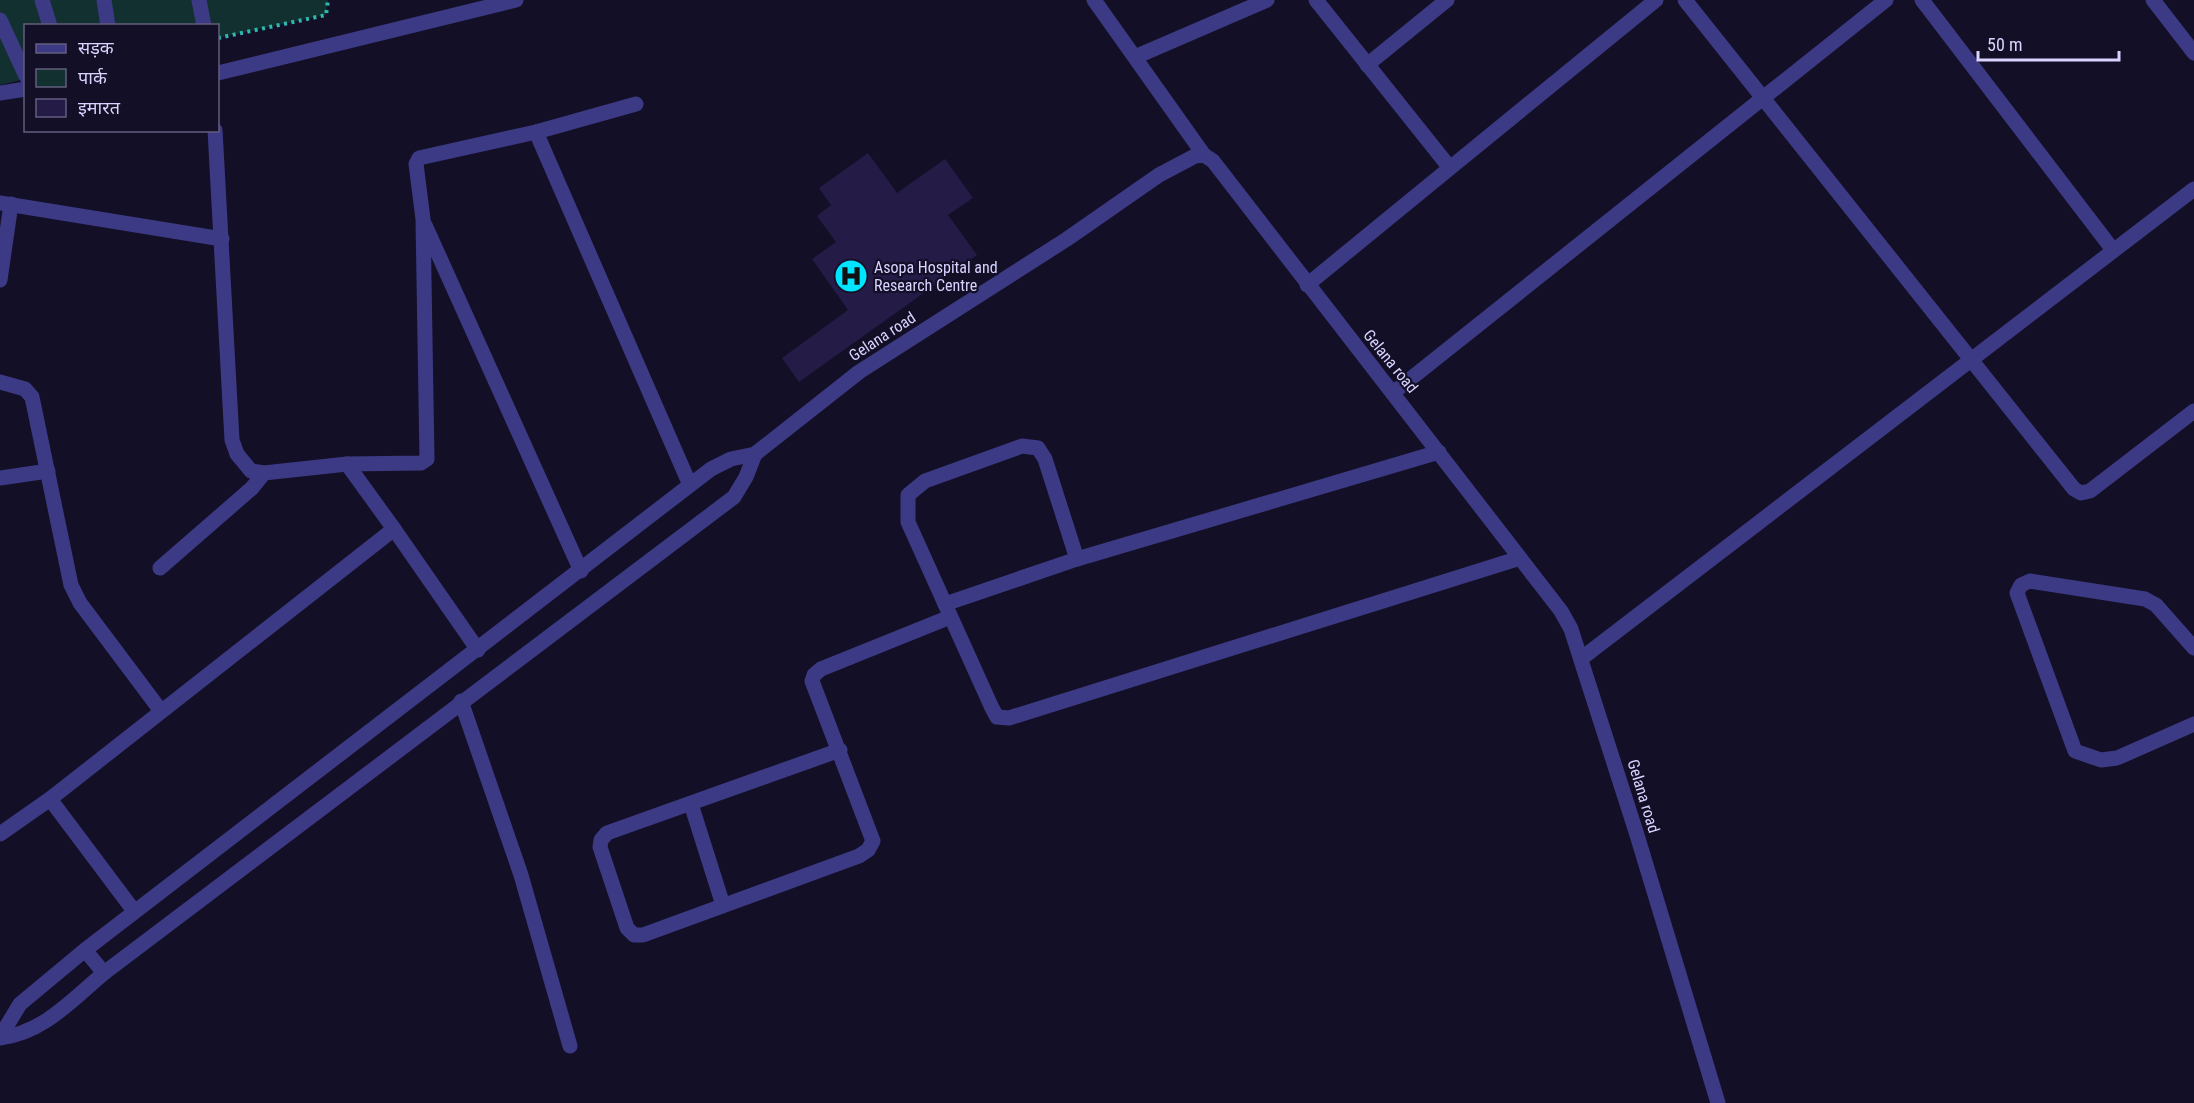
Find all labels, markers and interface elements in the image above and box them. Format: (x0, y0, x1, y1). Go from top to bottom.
legend (24, 24, 219, 132)
scale bar (1978, 24, 2119, 62)
text: 50 m (1987, 34, 2022, 55)
text: सड़क (78, 37, 115, 58)
text: पार्क (78, 67, 108, 88)
text: इमारत (78, 97, 121, 118)
hospital icon: Asopa Hospital and Research Centre (833, 258, 869, 294)
place label: Asopa Hospital and Research Centre (874, 258, 998, 295)
street label: Gelana road (845, 308, 919, 365)
street label: Gelana road (1359, 326, 1422, 397)
street label: Gelana road (1623, 757, 1664, 835)

